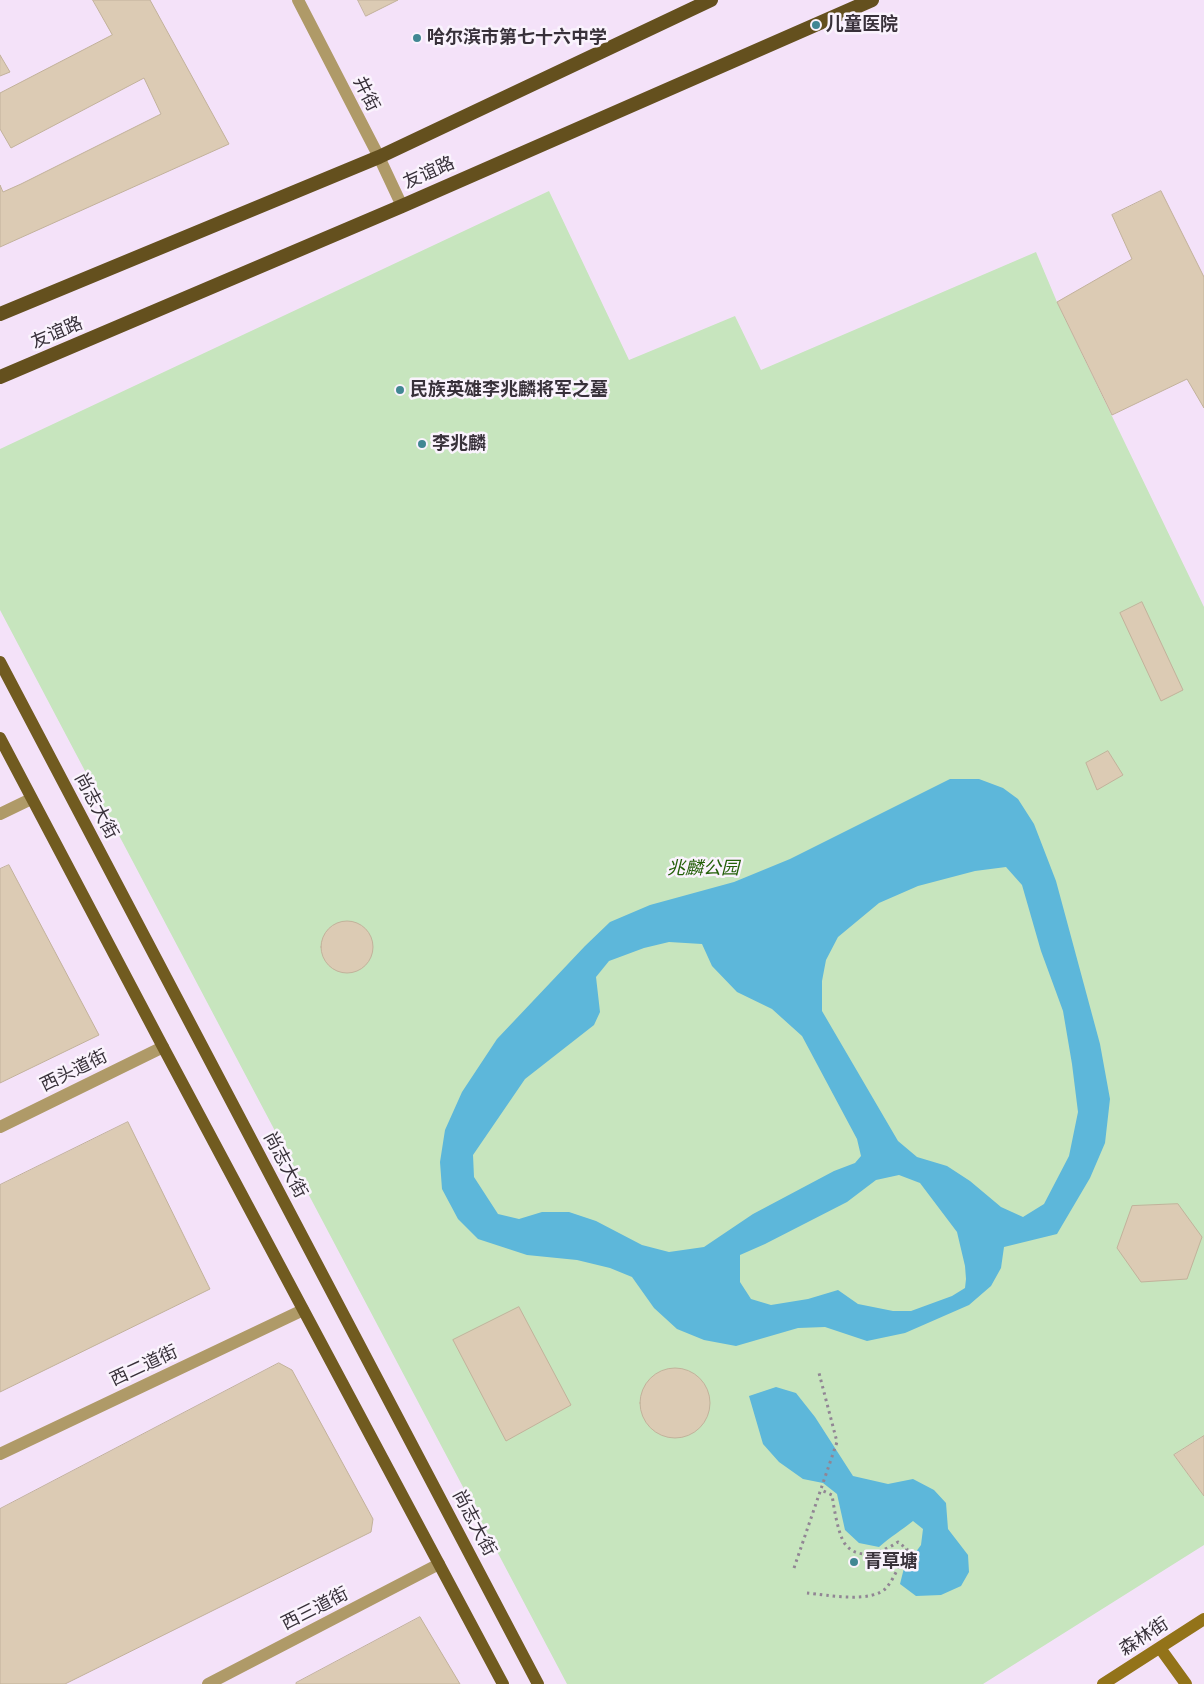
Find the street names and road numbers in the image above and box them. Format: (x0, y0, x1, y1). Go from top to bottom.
street label: 井街 (348, 73, 384, 115)
street label: 友谊路 (400, 152, 458, 194)
street label: 友谊路 (28, 313, 86, 353)
street label: 尚志大街 (70, 769, 122, 843)
street label: 西头道街 (37, 1046, 111, 1096)
street label: 尚志大街 (259, 1128, 311, 1202)
street label: 西二道街 (107, 1341, 181, 1391)
street label: 尚志大街 (448, 1486, 500, 1560)
street label: 西三道街 (278, 1583, 352, 1635)
street label: 森林街 (1115, 1613, 1173, 1661)

